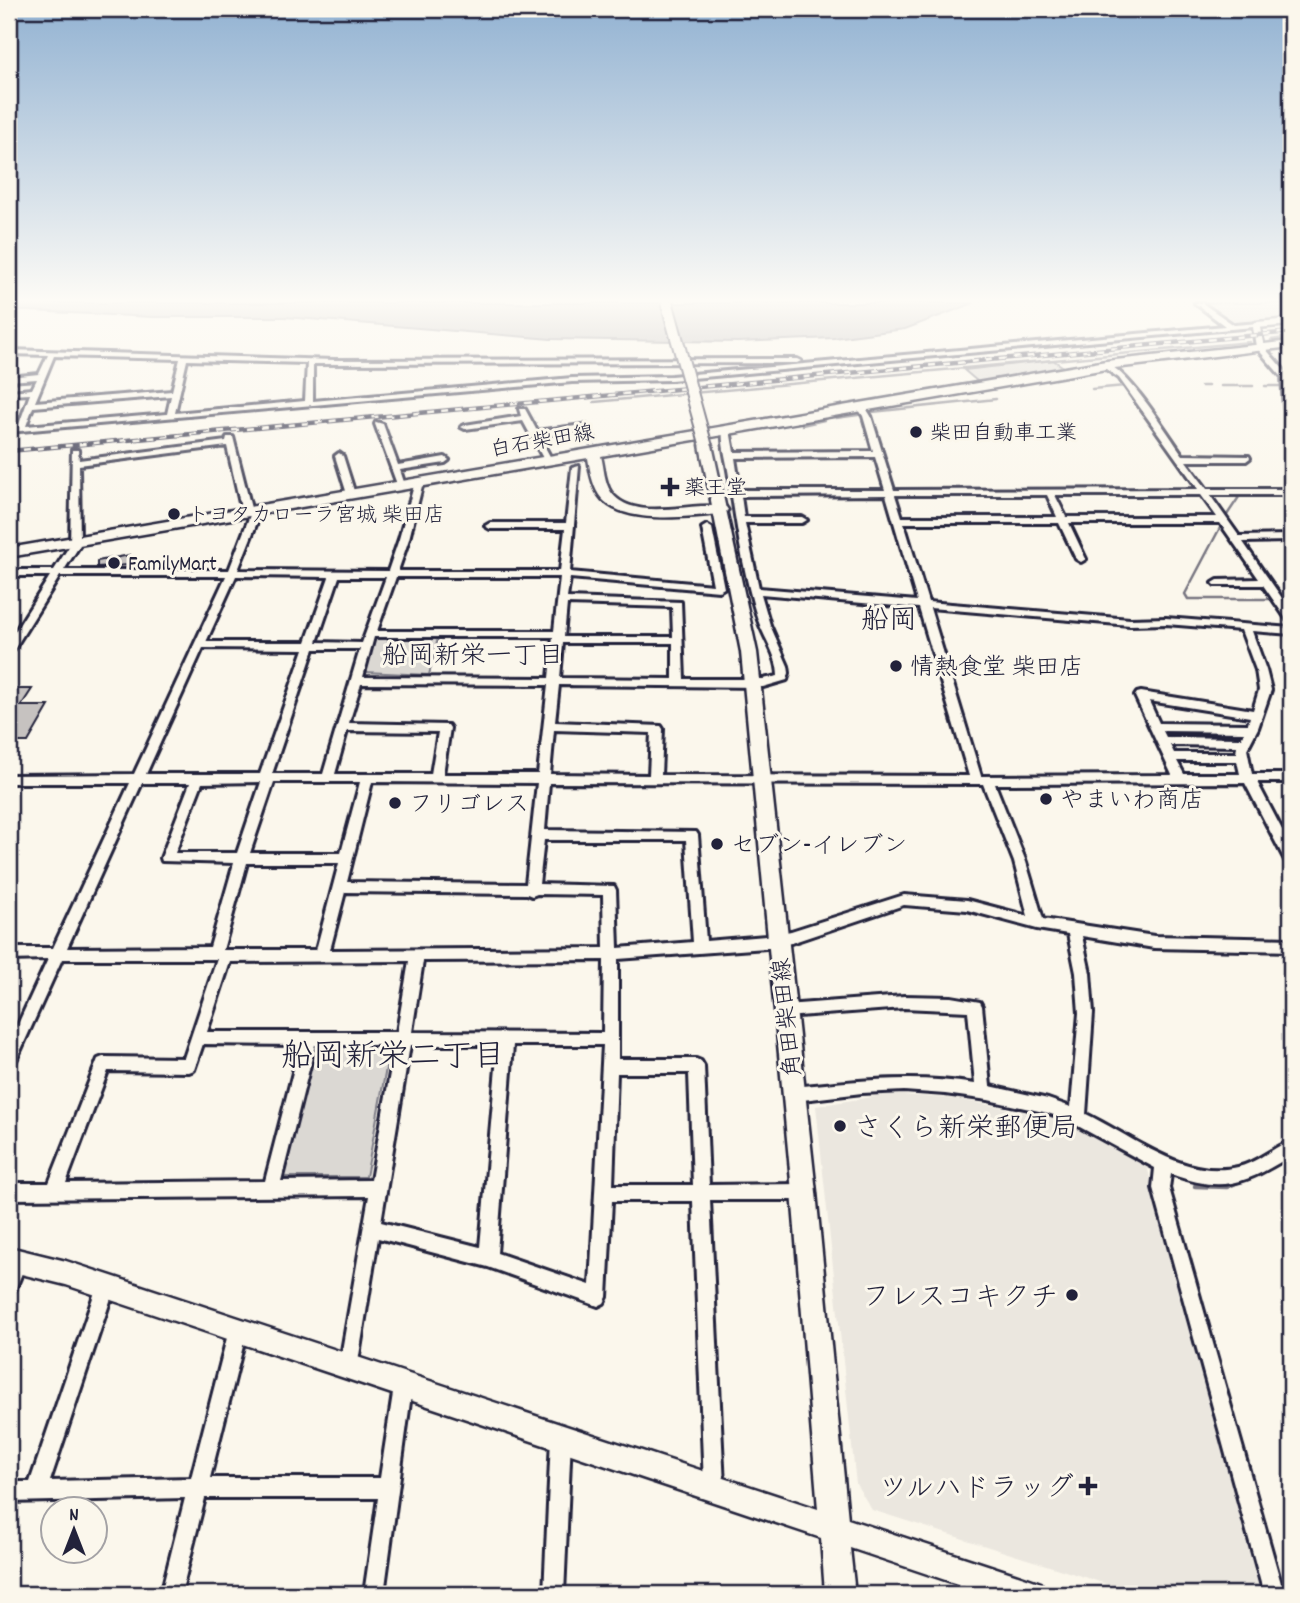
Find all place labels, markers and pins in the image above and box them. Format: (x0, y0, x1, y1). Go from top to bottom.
place label: 柴田自動車工業 (930, 420, 1077, 450)
marker: 柴田自動車工業 (908, 424, 924, 440)
place label: 薬王堂 (684, 475, 747, 505)
marker: 薬王堂 (662, 479, 678, 495)
place label: トヨタカローラ宮城 柴田店 (188, 502, 445, 532)
marker: トヨタカローラ宮城 柴田店 (166, 506, 182, 522)
place label: FamilyMart (128, 551, 217, 581)
marker: FamilyMart (106, 555, 122, 571)
place label: 情熱食堂 柴田店 (910, 652, 1084, 686)
marker: 情熱食堂 柴田店 (888, 658, 904, 674)
place label: やまいわ商店 (1060, 785, 1204, 819)
place label: フリゴレス (409, 789, 529, 823)
marker: やまいわ商店 (1038, 791, 1054, 807)
marker: フリゴレス (387, 795, 403, 811)
place label: セブン-イレブン (731, 830, 907, 864)
marker: セブン-イレブン (709, 836, 725, 852)
place label: さくら新栄郵便局 (854, 1111, 1078, 1151)
marker: さくら新栄郵便局 (832, 1118, 848, 1134)
place label: フレスコキクチ (862, 1280, 1058, 1320)
marker: フレスコキクチ (1064, 1287, 1080, 1303)
place label: ツルハドラッグ (879, 1471, 1074, 1511)
marker: ツルハドラッグ (1080, 1478, 1096, 1494)

